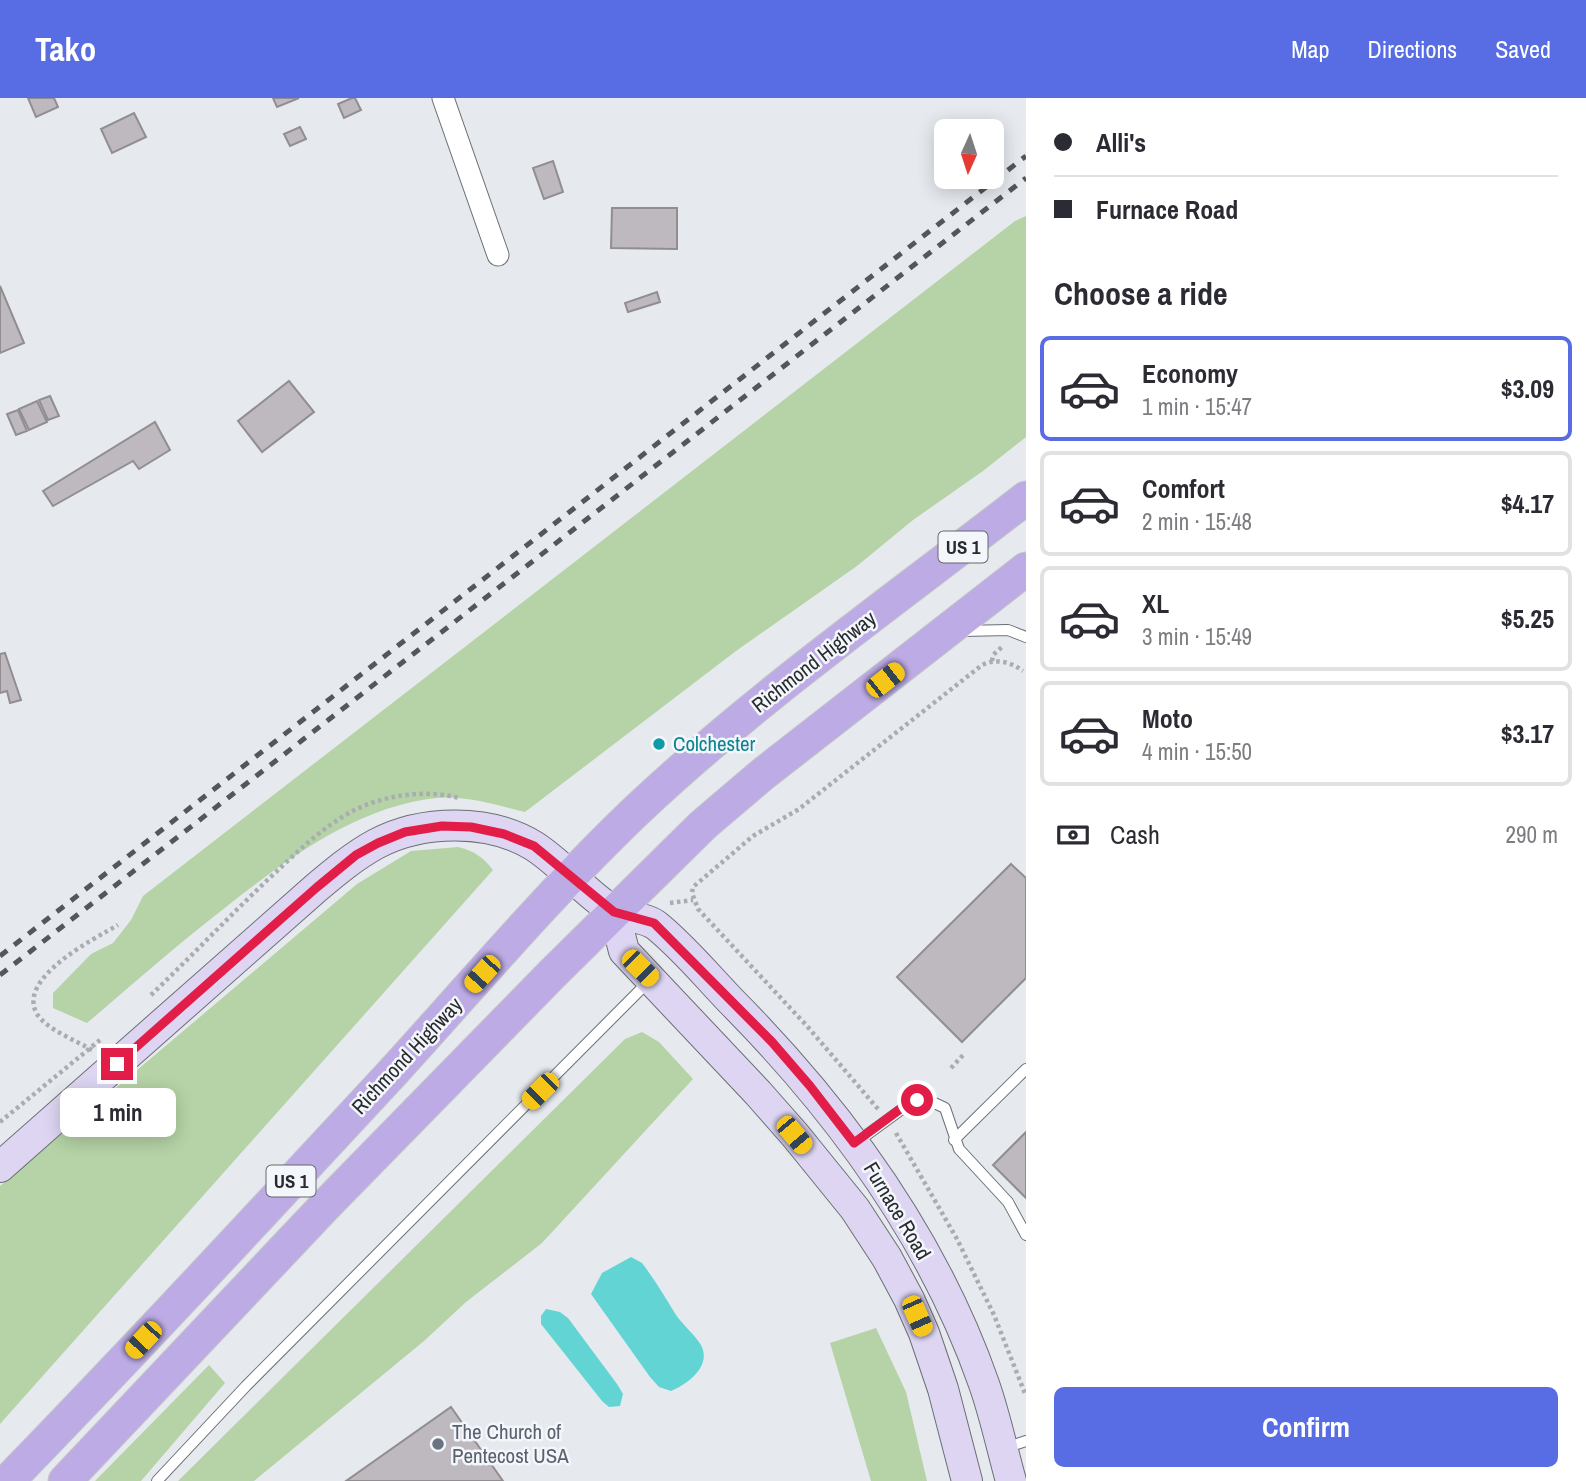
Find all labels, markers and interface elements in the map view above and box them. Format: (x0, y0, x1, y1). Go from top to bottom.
text: Tako (35, 27, 96, 71)
text: Map (1291, 33, 1329, 65)
text: Directions (1367, 33, 1457, 65)
text: Saved (1495, 33, 1551, 65)
north arrow (934, 119, 1004, 189)
map controls (934, 119, 1004, 189)
text: Alli's (1096, 125, 1146, 160)
text: Furnace Road (1096, 192, 1238, 227)
text: Choose a ride (1054, 272, 1228, 315)
text: Economy (1142, 356, 1238, 391)
icon: car (1058, 357, 1121, 420)
text: $3.09 (1501, 371, 1554, 406)
text: 1 min · 15:47 (1142, 391, 1252, 422)
text: Comfort (1142, 471, 1225, 506)
icon: car (1058, 472, 1121, 535)
text: $4.17 (1501, 486, 1554, 521)
text: 2 min · 15:48 (1142, 506, 1252, 537)
road number: US 1 (939, 531, 988, 562)
text: XL (1142, 586, 1169, 621)
icon: car (1058, 587, 1121, 650)
text: $5.25 (1501, 601, 1554, 636)
street label: Richmond Highway (746, 604, 882, 719)
text: 3 min · 15:49 (1142, 621, 1252, 652)
car (862, 659, 909, 701)
text: Moto (1142, 701, 1193, 736)
icon: car (1058, 702, 1121, 765)
text: $3.17 (1501, 716, 1554, 751)
place label: Colchester (673, 729, 756, 758)
marker: Colchester (651, 736, 667, 752)
text: 4 min · 15:50 (1142, 736, 1252, 767)
icon: cash (1054, 816, 1092, 854)
text: Cash (1110, 817, 1160, 852)
text: 290 m (1506, 819, 1558, 850)
car (618, 946, 663, 990)
car (461, 951, 504, 997)
street label: Richmond Highway (345, 991, 469, 1120)
route end (101, 1048, 133, 1080)
car (518, 1069, 563, 1113)
route start (901, 1084, 933, 1116)
callout: 1 min (59, 1088, 175, 1138)
text: 1 min (93, 1097, 143, 1128)
car (773, 1112, 816, 1158)
street label: Furnace Road (857, 1157, 938, 1265)
road number: US 1 (266, 1166, 316, 1196)
car (899, 1293, 936, 1339)
car (121, 1317, 166, 1363)
button: Confirm (1054, 1387, 1558, 1467)
place label: The Church of Pentecost USA (452, 1417, 569, 1470)
marker: The Church of Pentecost USA (430, 1436, 446, 1452)

